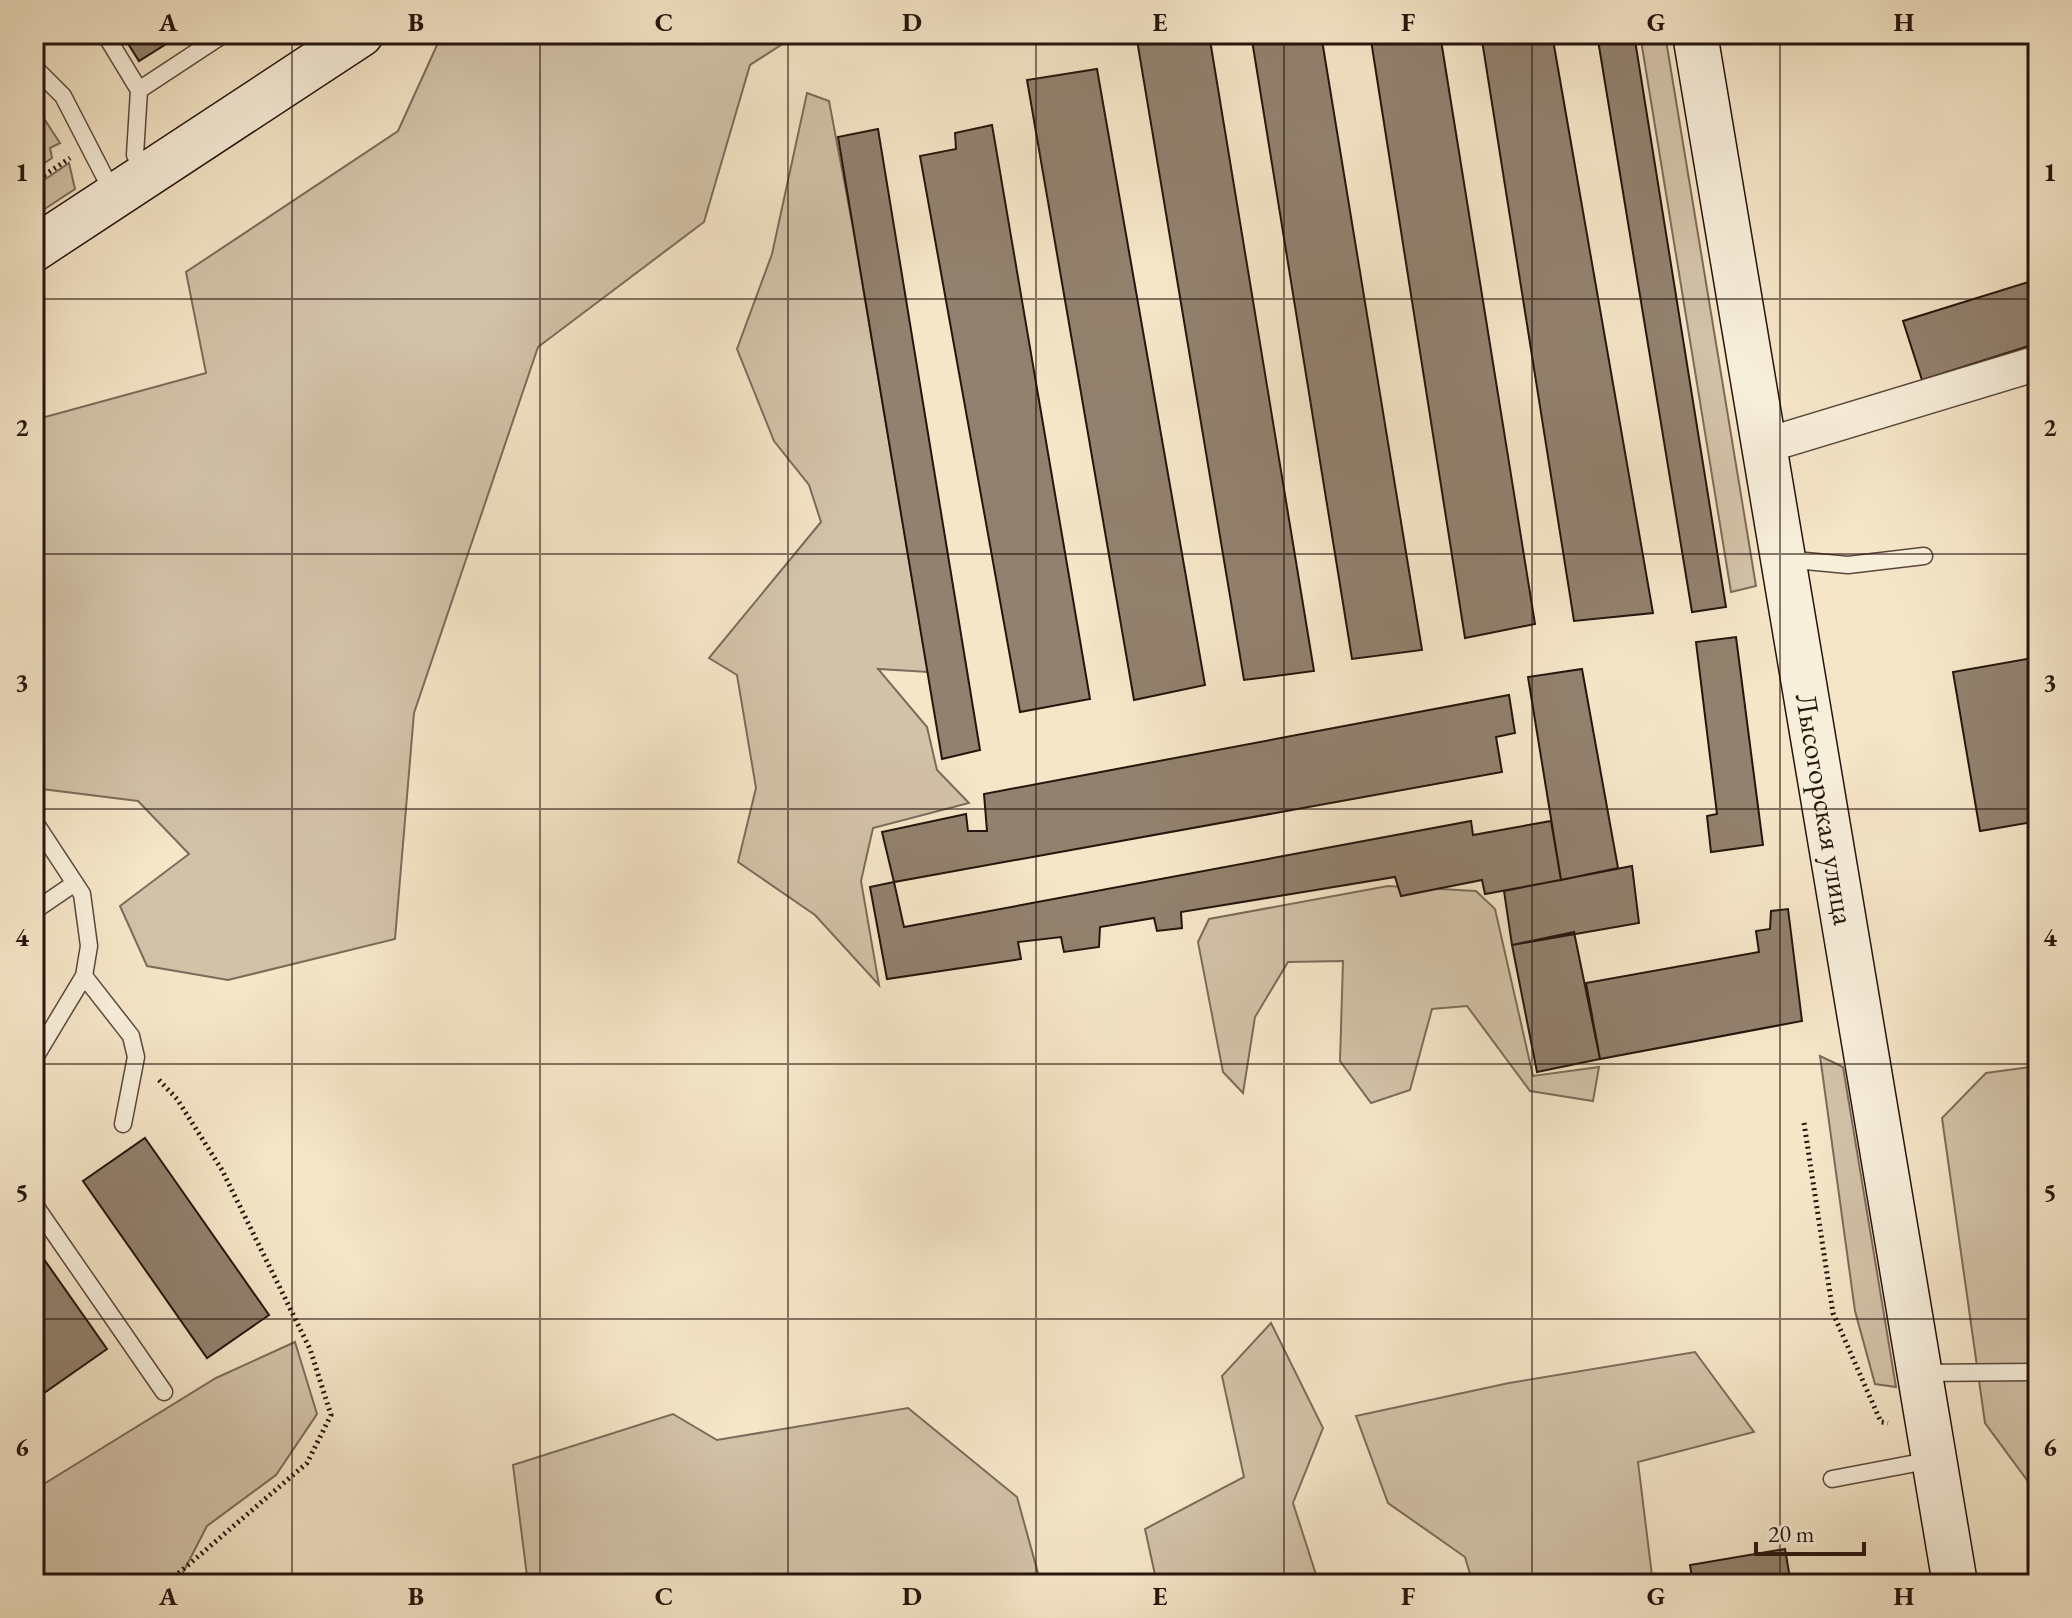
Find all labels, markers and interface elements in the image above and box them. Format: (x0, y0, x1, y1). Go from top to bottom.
text: A (158, 5, 178, 39)
text: B (408, 5, 424, 39)
text: C (655, 5, 673, 39)
text: D (902, 5, 922, 39)
text: E (1153, 5, 1168, 39)
text: F (1401, 5, 1415, 39)
text: G (1647, 5, 1666, 39)
text: H (1894, 5, 1915, 39)
text: 1 (15, 155, 29, 189)
text: 1 (2043, 155, 2057, 189)
text: 2 (15, 410, 29, 444)
text: 2 (2043, 410, 2057, 444)
text: 3 (15, 665, 29, 699)
text: 3 (2043, 665, 2057, 699)
street label: Лысогорская улица (1787, 690, 1864, 928)
text: 4 (15, 920, 29, 954)
text: 4 (2043, 920, 2057, 954)
text: 5 (15, 1175, 29, 1209)
text: 5 (2043, 1175, 2057, 1209)
text: 6 (15, 1430, 29, 1464)
text: 6 (2043, 1430, 2057, 1464)
scale bar (1756, 1506, 1864, 1556)
text: 20 m (1768, 1518, 1815, 1549)
text: A (158, 1579, 178, 1613)
text: B (408, 1579, 424, 1613)
text: C (655, 1579, 673, 1613)
text: D (902, 1579, 922, 1613)
text: E (1153, 1579, 1168, 1613)
text: F (1401, 1579, 1415, 1613)
text: G (1647, 1579, 1666, 1613)
text: H (1894, 1579, 1915, 1613)

